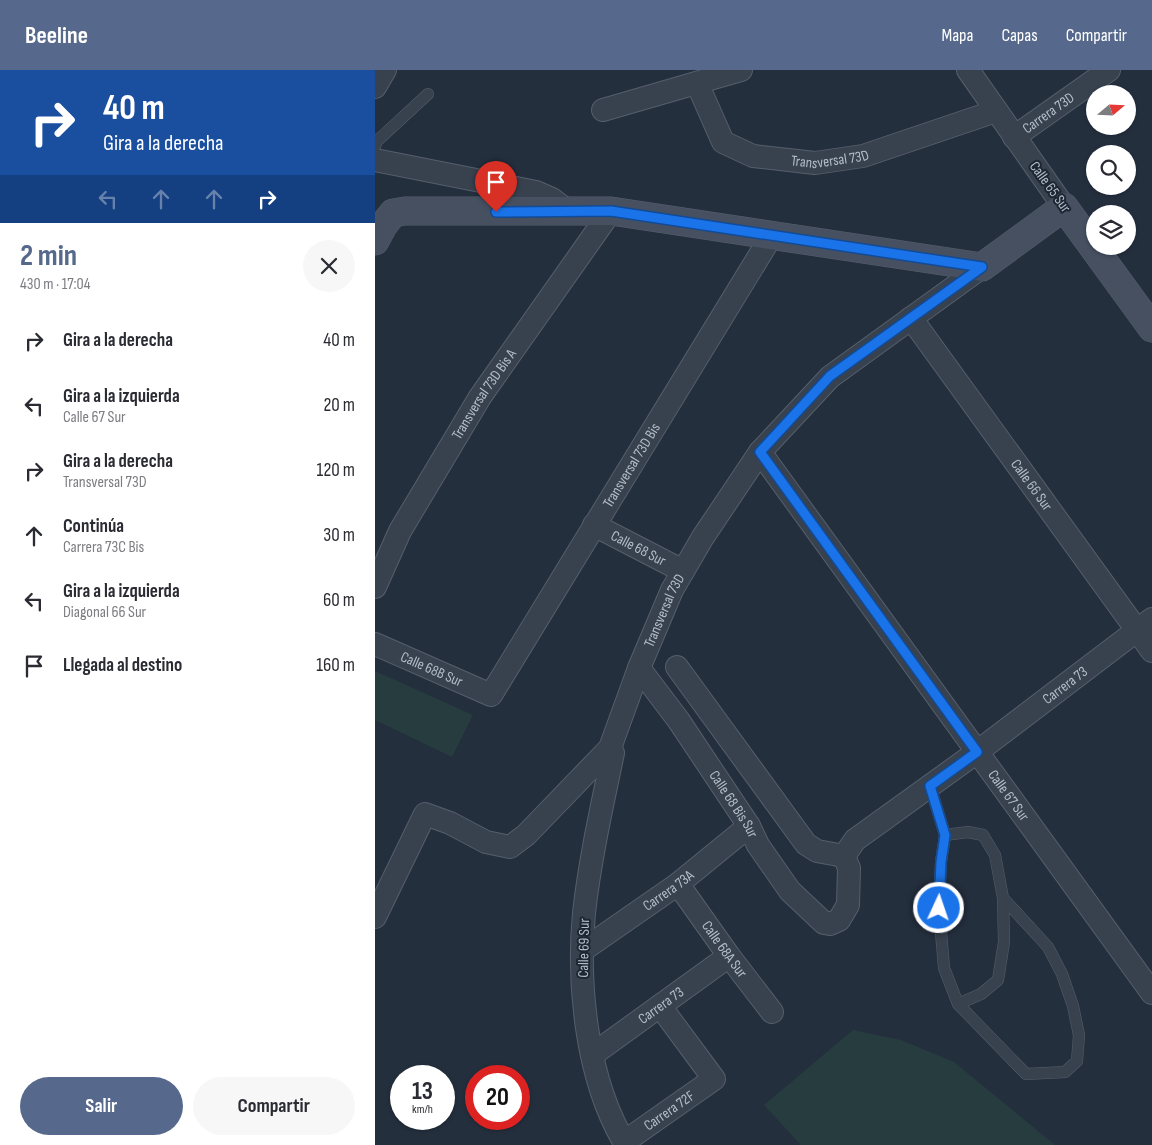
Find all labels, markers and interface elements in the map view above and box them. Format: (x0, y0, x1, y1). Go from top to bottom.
text: Beeline (25, 21, 88, 50)
text: Mapa (941, 25, 973, 46)
text: Capas (1001, 25, 1038, 46)
text: Compartir (1066, 25, 1127, 46)
north arrow (1086, 85, 1136, 135)
map controls (1086, 85, 1136, 255)
text: 40 m (103, 87, 165, 130)
street label: Carrera 73D (1019, 88, 1078, 138)
icon: right (20, 90, 85, 155)
text: Gira a la derecha (103, 130, 224, 157)
street label: Transversal 73D (790, 145, 871, 173)
button: search (1086, 145, 1136, 195)
street label: Calle 65 Sur (1025, 158, 1075, 217)
pin (475, 161, 517, 212)
icon: arrive (482, 168, 510, 196)
icon: left (94, 185, 122, 213)
icon: ahead (147, 185, 175, 213)
icon: ahead (200, 185, 228, 213)
icon: right (253, 185, 281, 213)
button: layers (1086, 205, 1136, 255)
text: 2 min (20, 238, 77, 274)
button: close (303, 240, 355, 292)
text: 430 m · 17:04 (20, 275, 90, 294)
icon: right (20, 327, 48, 355)
text: Gira a la derecha (63, 329, 173, 352)
text: 40 m (323, 329, 355, 352)
street label: Transversal 73D Bis A (447, 345, 521, 443)
text: Gira a la izquierda (63, 385, 180, 408)
icon: left (20, 392, 48, 420)
text: 20 m (323, 394, 355, 417)
text: Calle 67 Sur (63, 408, 126, 427)
street label: Transversal 73D Bis (598, 419, 664, 511)
text: Gira a la derecha (63, 450, 173, 473)
street label: Calle 66 Sur (1007, 455, 1057, 515)
icon: right (20, 457, 48, 485)
text: 120 m (317, 459, 355, 482)
text: Transversal 73D (63, 473, 147, 492)
text: Continúa (63, 515, 124, 538)
icon: ahead (20, 522, 48, 550)
text: 30 m (323, 524, 355, 547)
street label: Calle 68 Sur (608, 526, 670, 570)
text: Carrera 73C Bis (63, 538, 144, 557)
street label: Transversal 73D (639, 570, 689, 650)
text: Gira a la izquierda (63, 580, 180, 603)
icon: left (20, 587, 48, 615)
text: 60 m (323, 589, 355, 612)
text: Diagonal 66 Sur (63, 603, 146, 622)
street label: Calle 68B Sur (398, 647, 466, 691)
icon: arrive (20, 652, 48, 680)
text: Llegada al destino (63, 654, 182, 677)
text: 160 m (316, 654, 355, 677)
street label: Carrera 73 (1039, 662, 1091, 708)
street label: Calle 67 Sur (984, 766, 1034, 825)
street label: Calle 68 Bis Sur (705, 767, 763, 841)
street label: Carrera 73A (639, 865, 698, 915)
position arrow (912, 881, 964, 933)
street label: Calle 69 Sur (574, 917, 594, 978)
street label: Calle 68A Sur (697, 917, 752, 982)
street label: Carrera 73 (634, 982, 687, 1028)
speed limit sign: 20 (465, 1065, 530, 1130)
text: 13 (412, 1076, 433, 1107)
button: Salir (20, 1077, 183, 1135)
button: Compartir (193, 1077, 355, 1135)
street label: Carrera 72F (640, 1086, 698, 1135)
text: km/h (412, 1102, 433, 1117)

